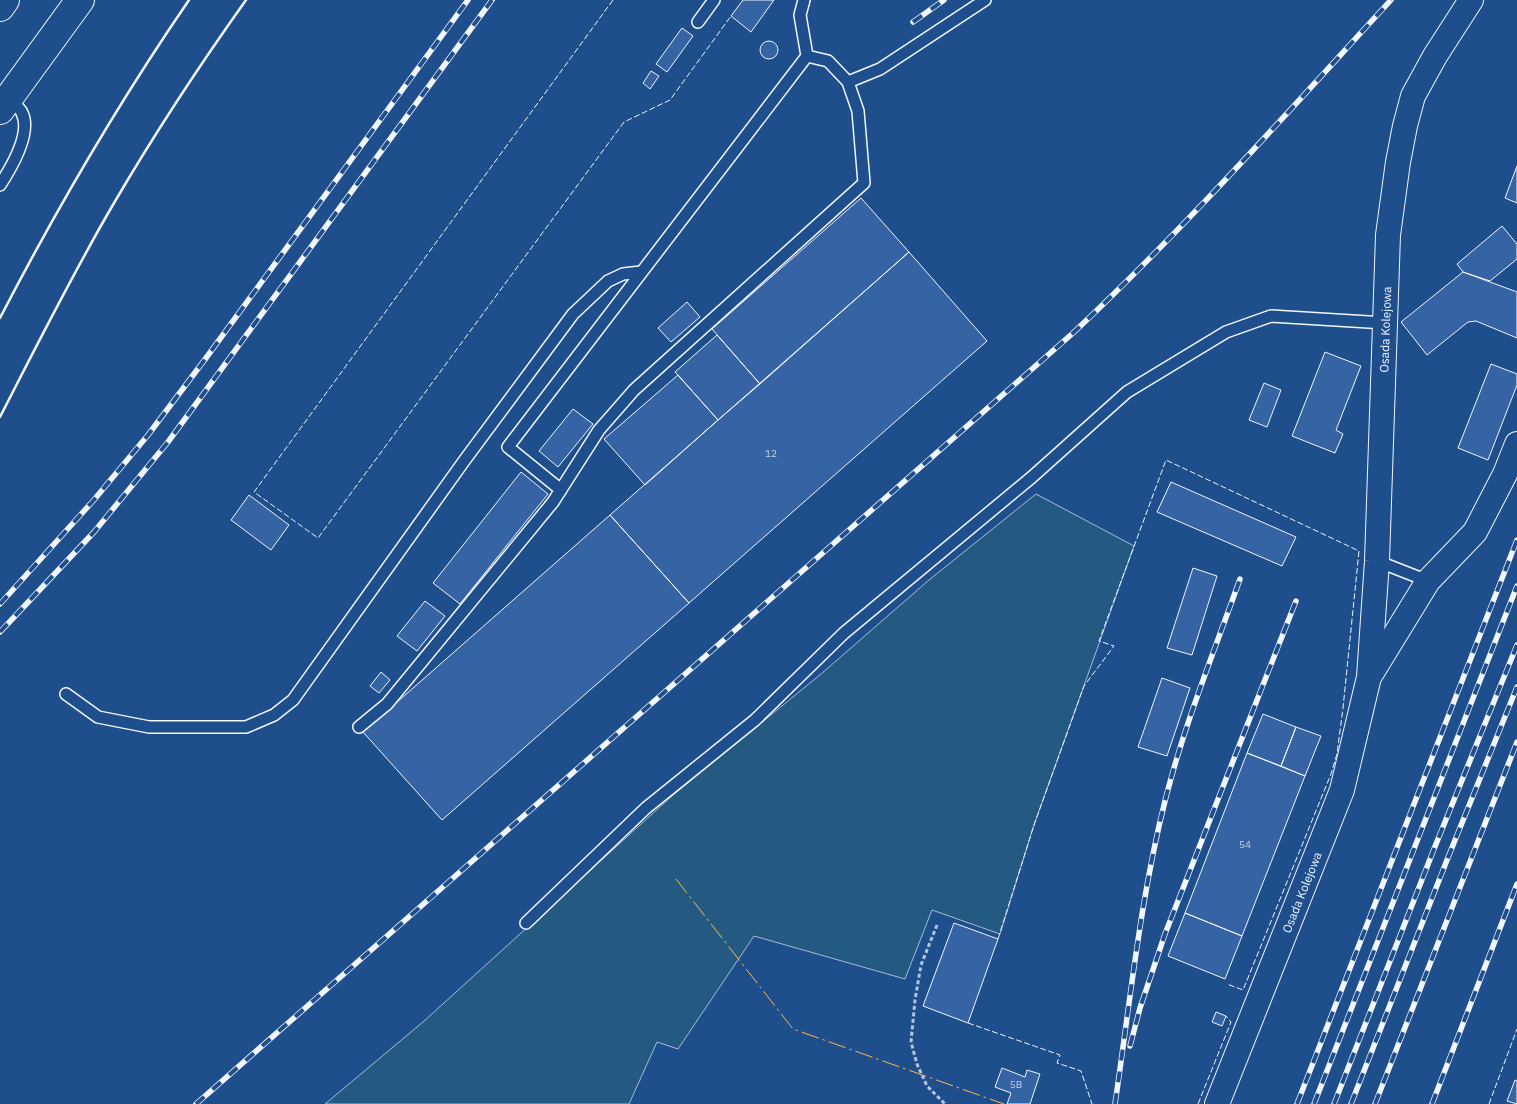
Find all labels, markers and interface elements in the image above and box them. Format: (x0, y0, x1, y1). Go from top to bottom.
street label: Osada Kolejowa (1376, 286, 1394, 373)
house number: 12 (765, 447, 777, 460)
house number: 54 (1239, 838, 1251, 851)
street label: Osada Kolejowa (1278, 849, 1324, 935)
house number: 5B (1010, 1078, 1022, 1091)

